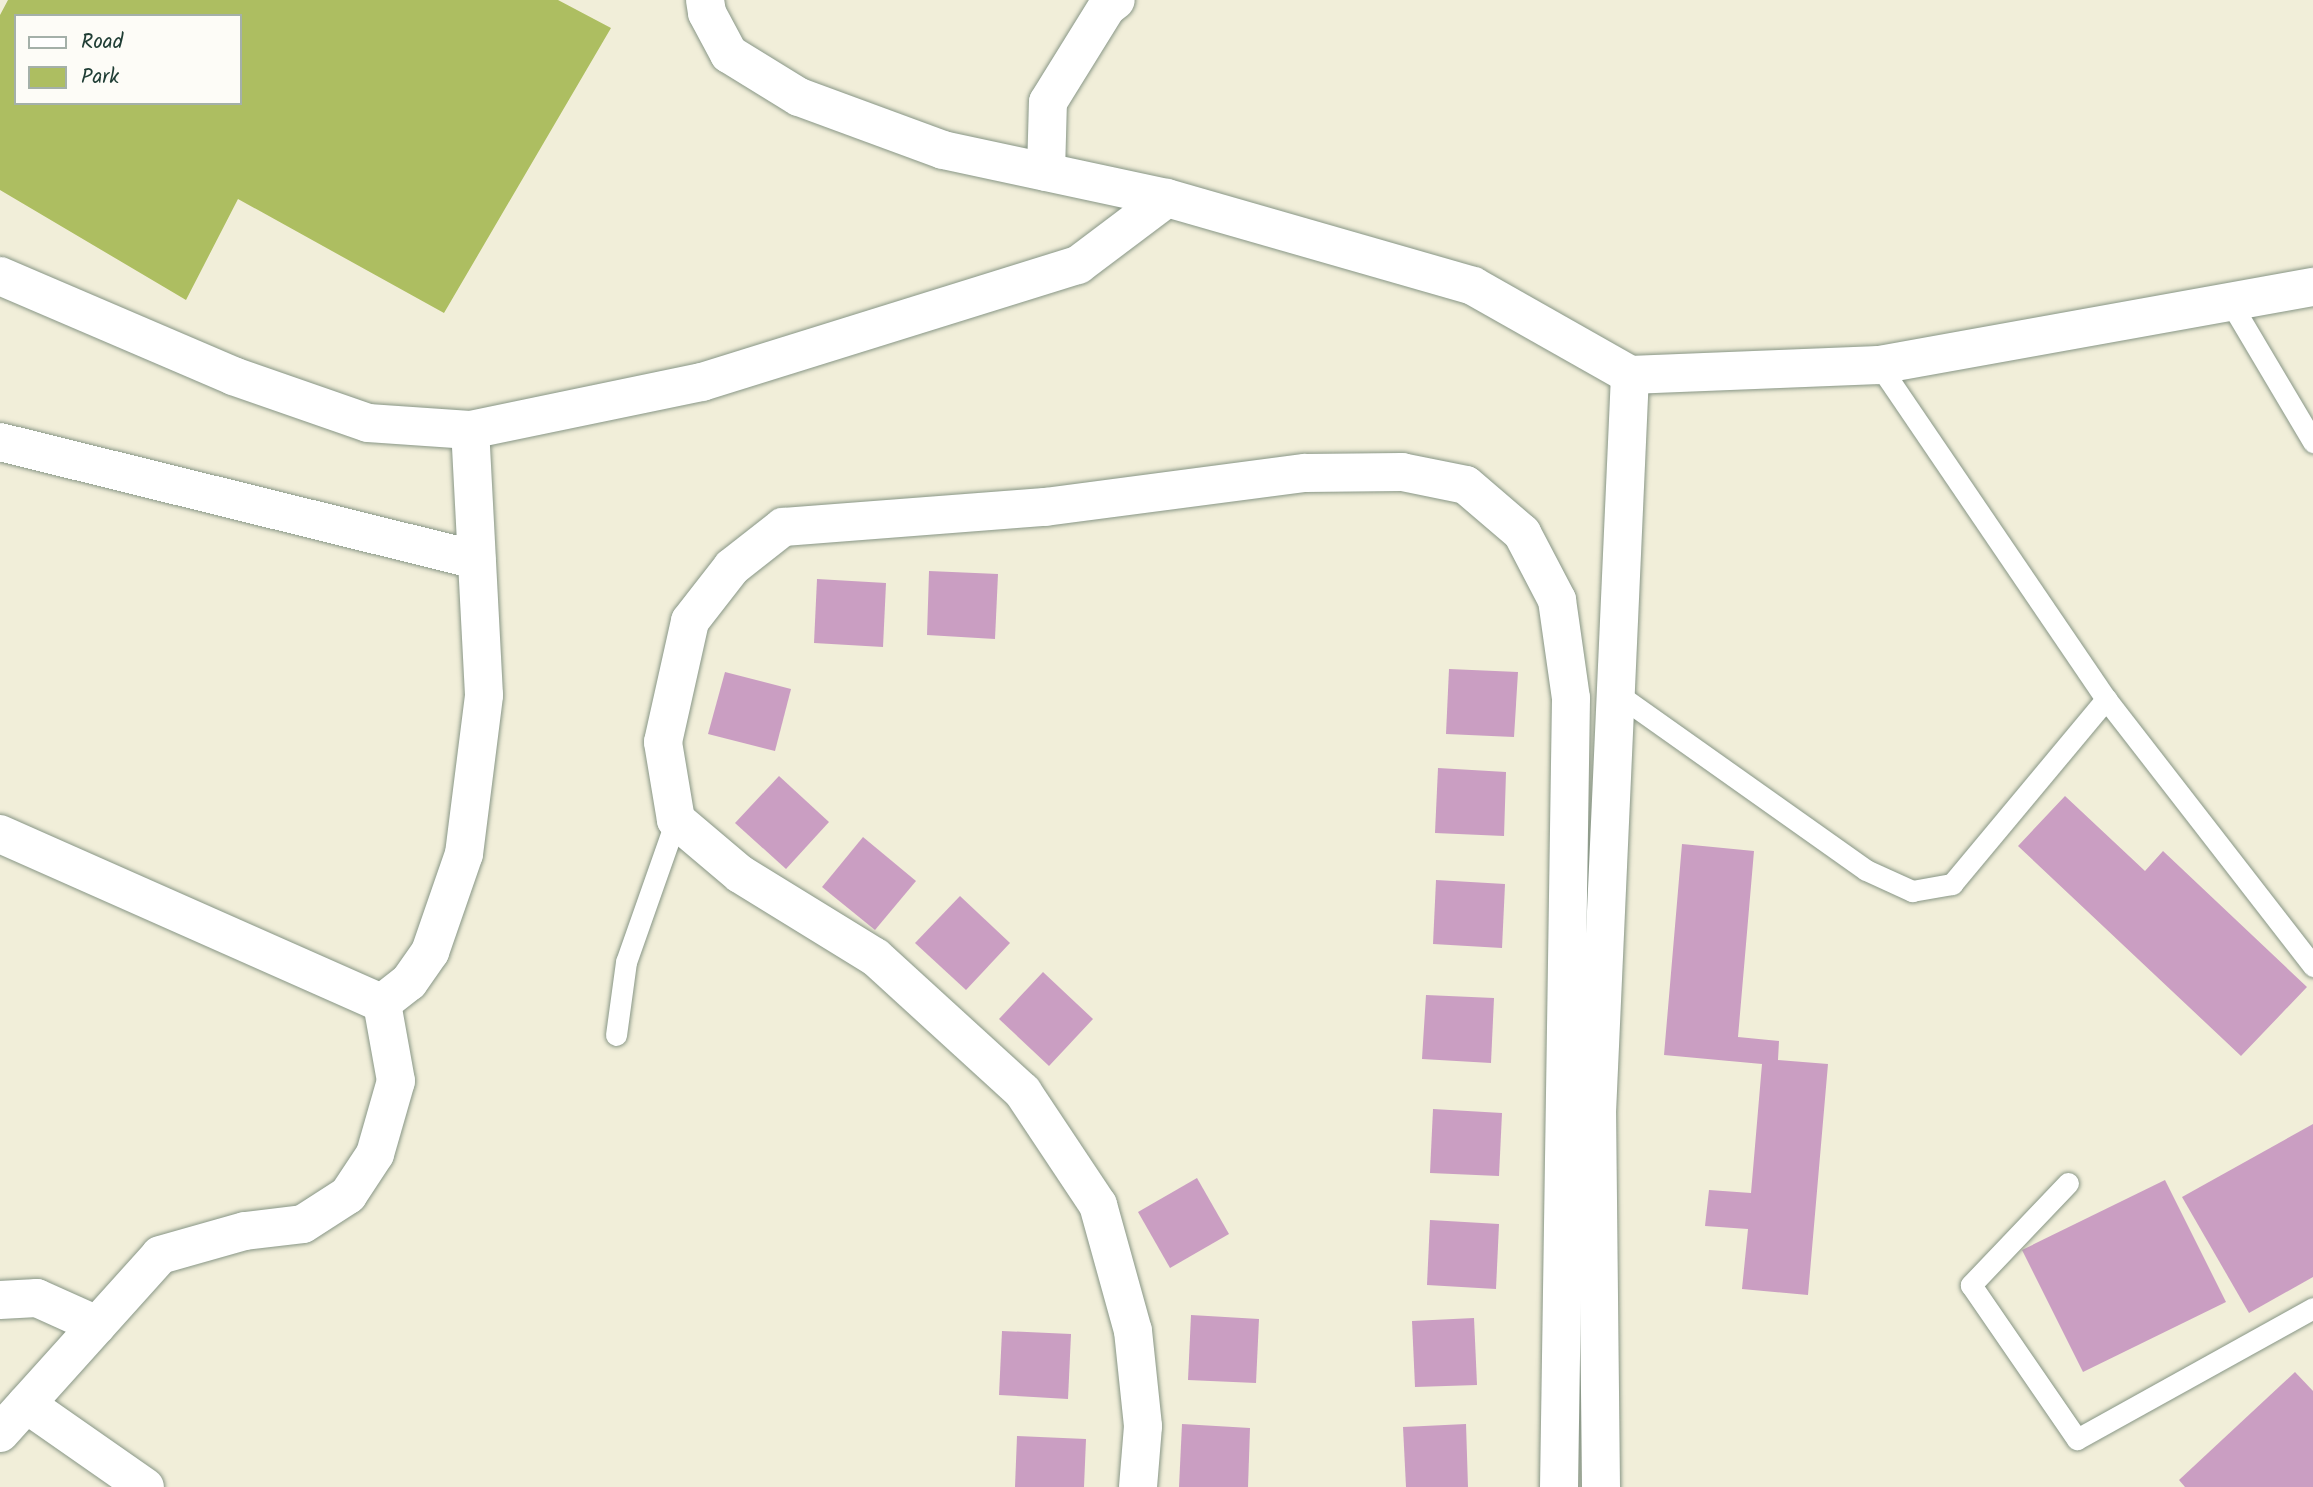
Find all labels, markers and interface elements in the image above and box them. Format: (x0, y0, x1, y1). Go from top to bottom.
legend (14, 14, 242, 105)
text: Road (81, 26, 123, 59)
text: Park (81, 61, 119, 94)

